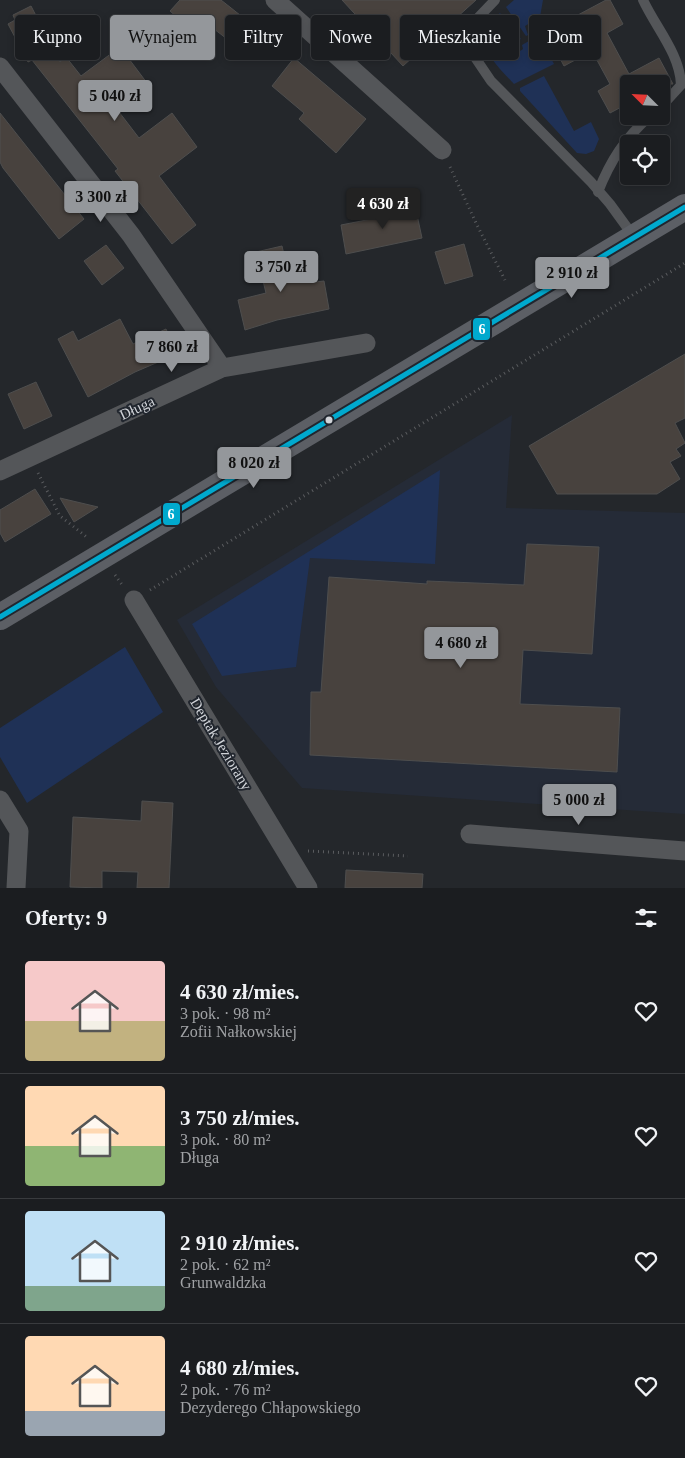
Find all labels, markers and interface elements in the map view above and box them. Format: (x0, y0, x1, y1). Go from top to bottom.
chip: Kupno (15, 15, 100, 60)
chip: Wynajem (110, 15, 215, 60)
chip: Filtry (225, 15, 301, 60)
chip: Nowe (311, 15, 390, 60)
chip: Mieszkanie (400, 15, 519, 60)
chip: Dom (529, 15, 601, 60)
north arrow (620, 75, 670, 125)
map controls (620, 75, 670, 185)
pin: 5 040 zł (63, 80, 167, 122)
text: 5 040 zł (89, 87, 141, 104)
button: locate (620, 135, 670, 185)
pin: 3 300 zł (49, 180, 153, 223)
text: 3 300 zł (75, 188, 127, 205)
pin: 4 630 zł (331, 188, 435, 230)
text: 4 630 zł (357, 195, 409, 212)
pin: 3 750 zł (229, 250, 333, 293)
pin: 2 910 zł (520, 256, 624, 299)
text: 3 750 zł (255, 258, 307, 275)
text: 2 910 zł (546, 264, 598, 281)
line badge: 6 (472, 317, 491, 341)
text: 6 (479, 322, 486, 337)
pin: 7 860 zł (120, 330, 224, 373)
text: 7 860 zł (146, 338, 198, 355)
street label: Długa (117, 393, 157, 423)
unlabelled marker (324, 415, 334, 425)
pin: 8 020 zł (202, 446, 306, 489)
text: 8 020 zł (228, 454, 280, 471)
line badge: 6 (162, 502, 181, 526)
text: 6 (168, 507, 175, 522)
pin: 4 680 zł (409, 626, 513, 669)
text: 4 680 zł (435, 634, 487, 651)
street label: Deptak Jeziorany (187, 695, 255, 793)
pin: 5 000 zł (527, 784, 631, 826)
text: 5 000 zł (553, 791, 605, 808)
icon: filters (632, 904, 660, 932)
text: Oferty: 9 (25, 906, 107, 930)
text: 4 630 zł/mies. (180, 980, 300, 1004)
icon: home (65, 981, 125, 1041)
icon: heart (632, 997, 660, 1025)
text: 3 pok. · 98 m² (180, 1005, 271, 1022)
text: Zofii Nałkowskiej (180, 1023, 297, 1040)
icon: home (65, 1106, 125, 1166)
text: 3 750 zł/mies. (180, 1106, 300, 1130)
icon: heart (632, 1122, 660, 1150)
text: 3 pok. · 80 m² (180, 1131, 271, 1148)
text: Długa (180, 1149, 219, 1166)
icon: home (65, 1231, 125, 1291)
text: 2 910 zł/mies. (180, 1231, 300, 1255)
icon: heart (632, 1247, 660, 1275)
text: 2 pok. · 62 m² (180, 1256, 271, 1273)
text: Grunwaldzka (180, 1274, 266, 1291)
icon: home (65, 1356, 125, 1416)
text: 4 680 zł/mies. (180, 1356, 300, 1380)
icon: heart (632, 1372, 660, 1400)
text: 2 pok. · 76 m² (180, 1381, 271, 1398)
text: Dezyderego Chłapowskiego (180, 1399, 361, 1416)

